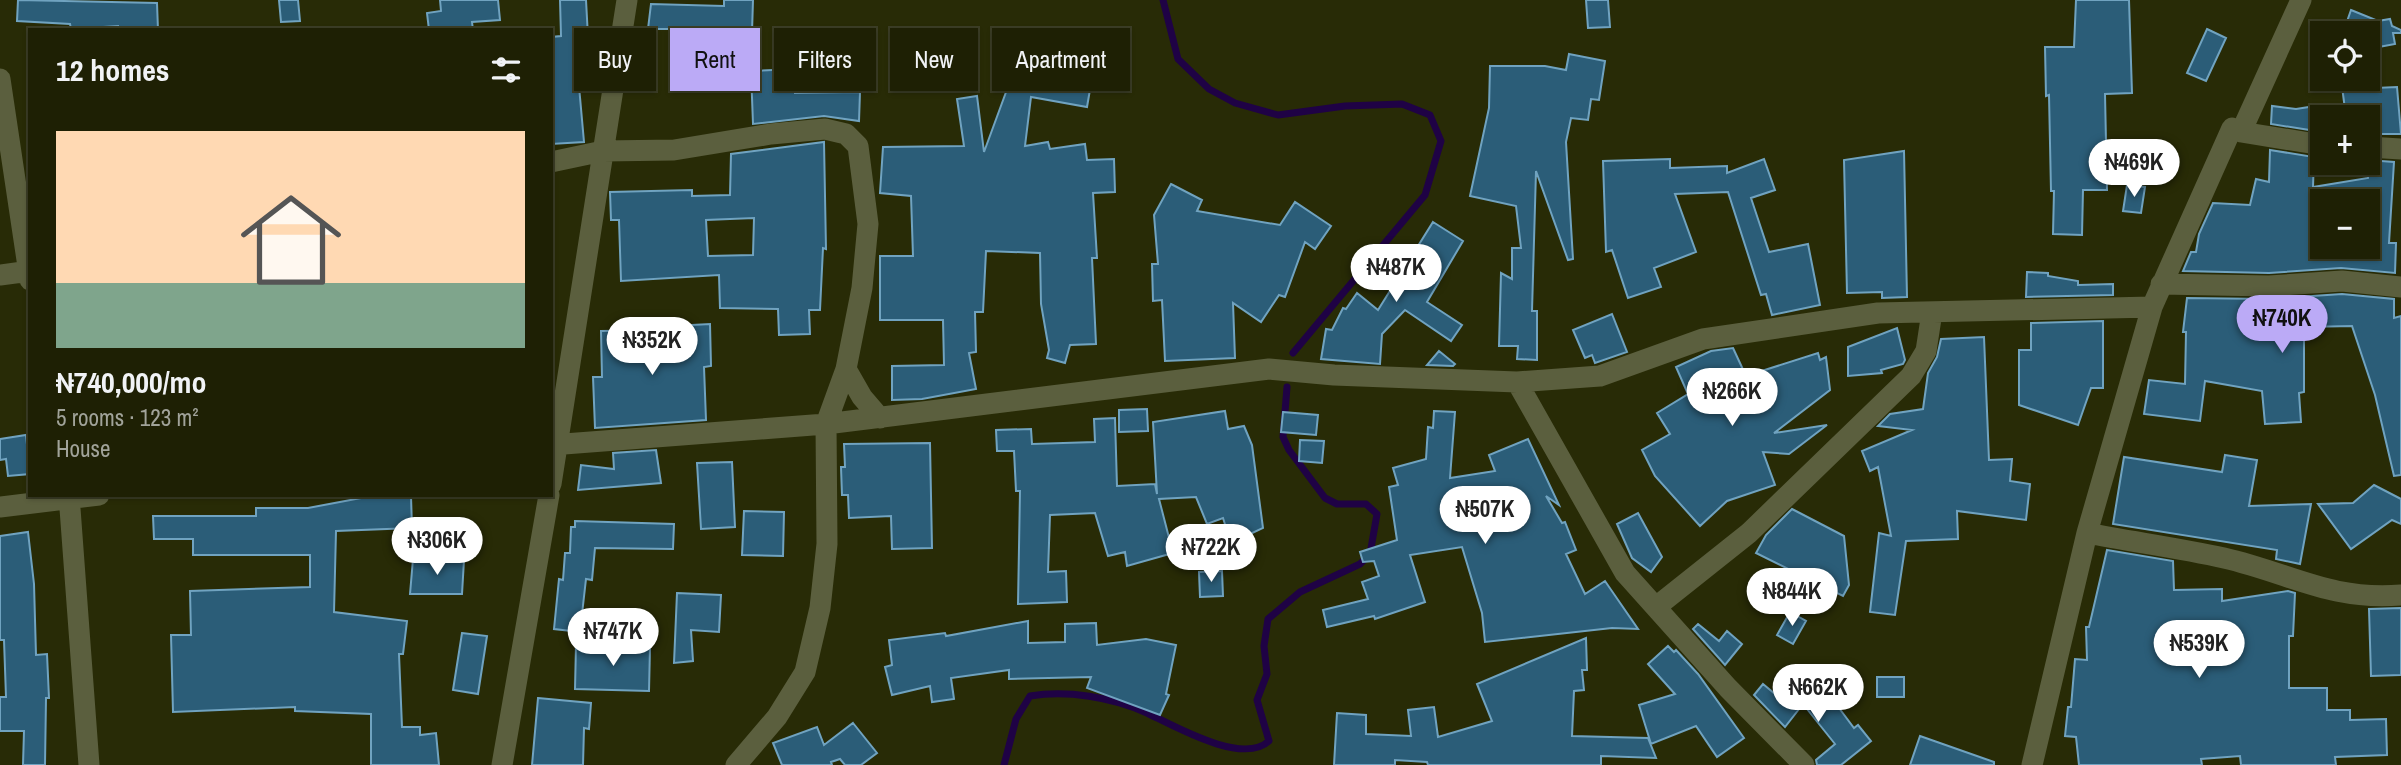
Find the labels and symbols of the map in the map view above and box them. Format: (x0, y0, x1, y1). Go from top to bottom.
pin: ₦469K (2085, 140, 2183, 199)
pin: ₦487K (1347, 244, 1445, 304)
pin: ₦740K (2233, 296, 2331, 355)
pin: ₦352K (603, 318, 701, 377)
pin: ₦266K (1683, 368, 1781, 428)
pin: ₦507K (1436, 486, 1534, 546)
pin: ₦306K (388, 518, 486, 577)
pin: ₦722K (1162, 524, 1260, 584)
pin: ₦844K (1743, 568, 1841, 628)
pin: ₦747K (564, 608, 662, 668)
pin: ₦539K (2150, 620, 2248, 680)
pin: ₦662K (1769, 664, 1867, 724)

